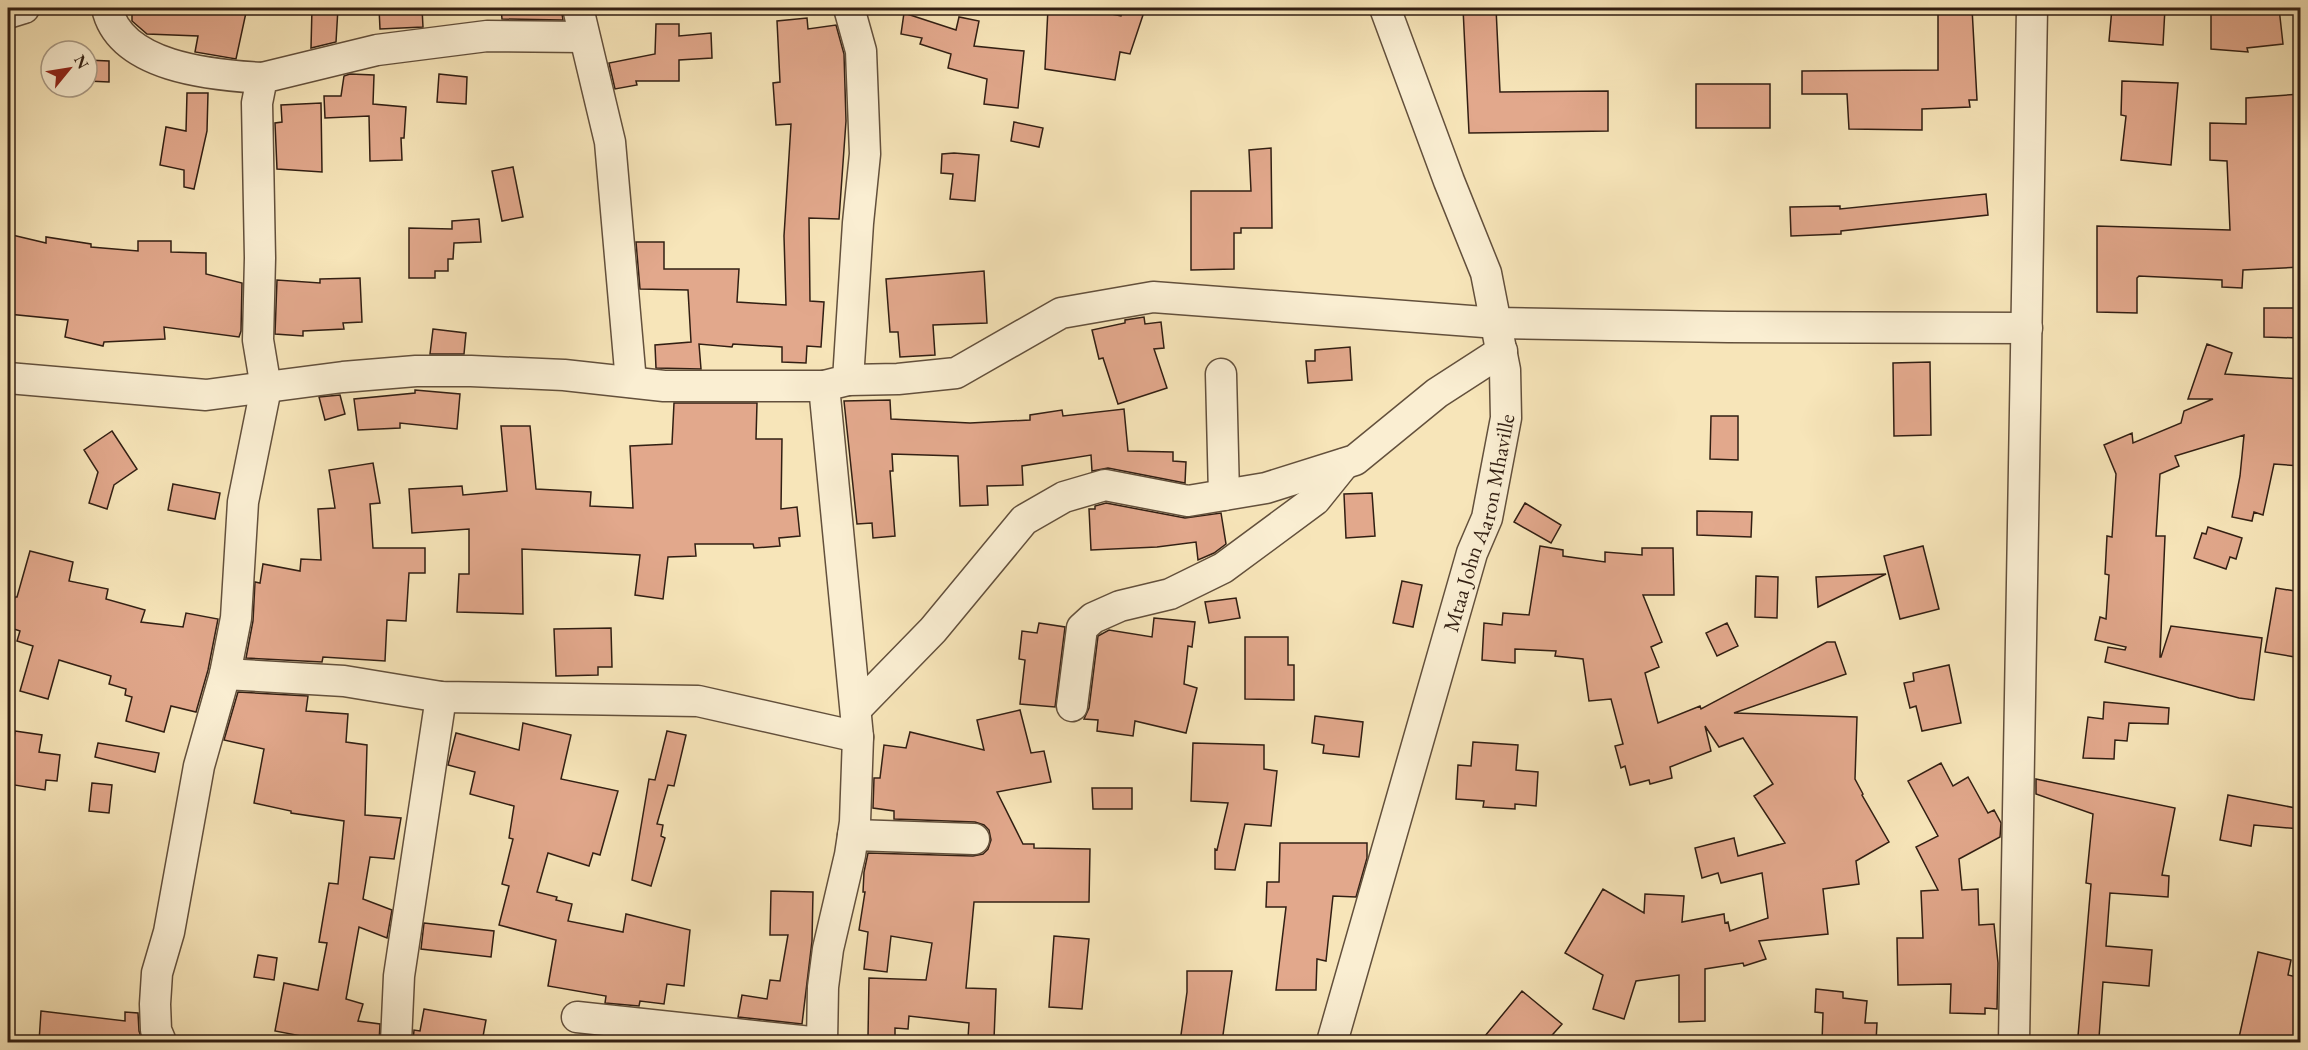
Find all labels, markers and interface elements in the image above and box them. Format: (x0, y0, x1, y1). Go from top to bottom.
north arrow (39, 39, 99, 99)
text: N (69, 51, 94, 73)
street label: Mtaa John Aaron Mhaville (1436, 411, 1522, 635)

